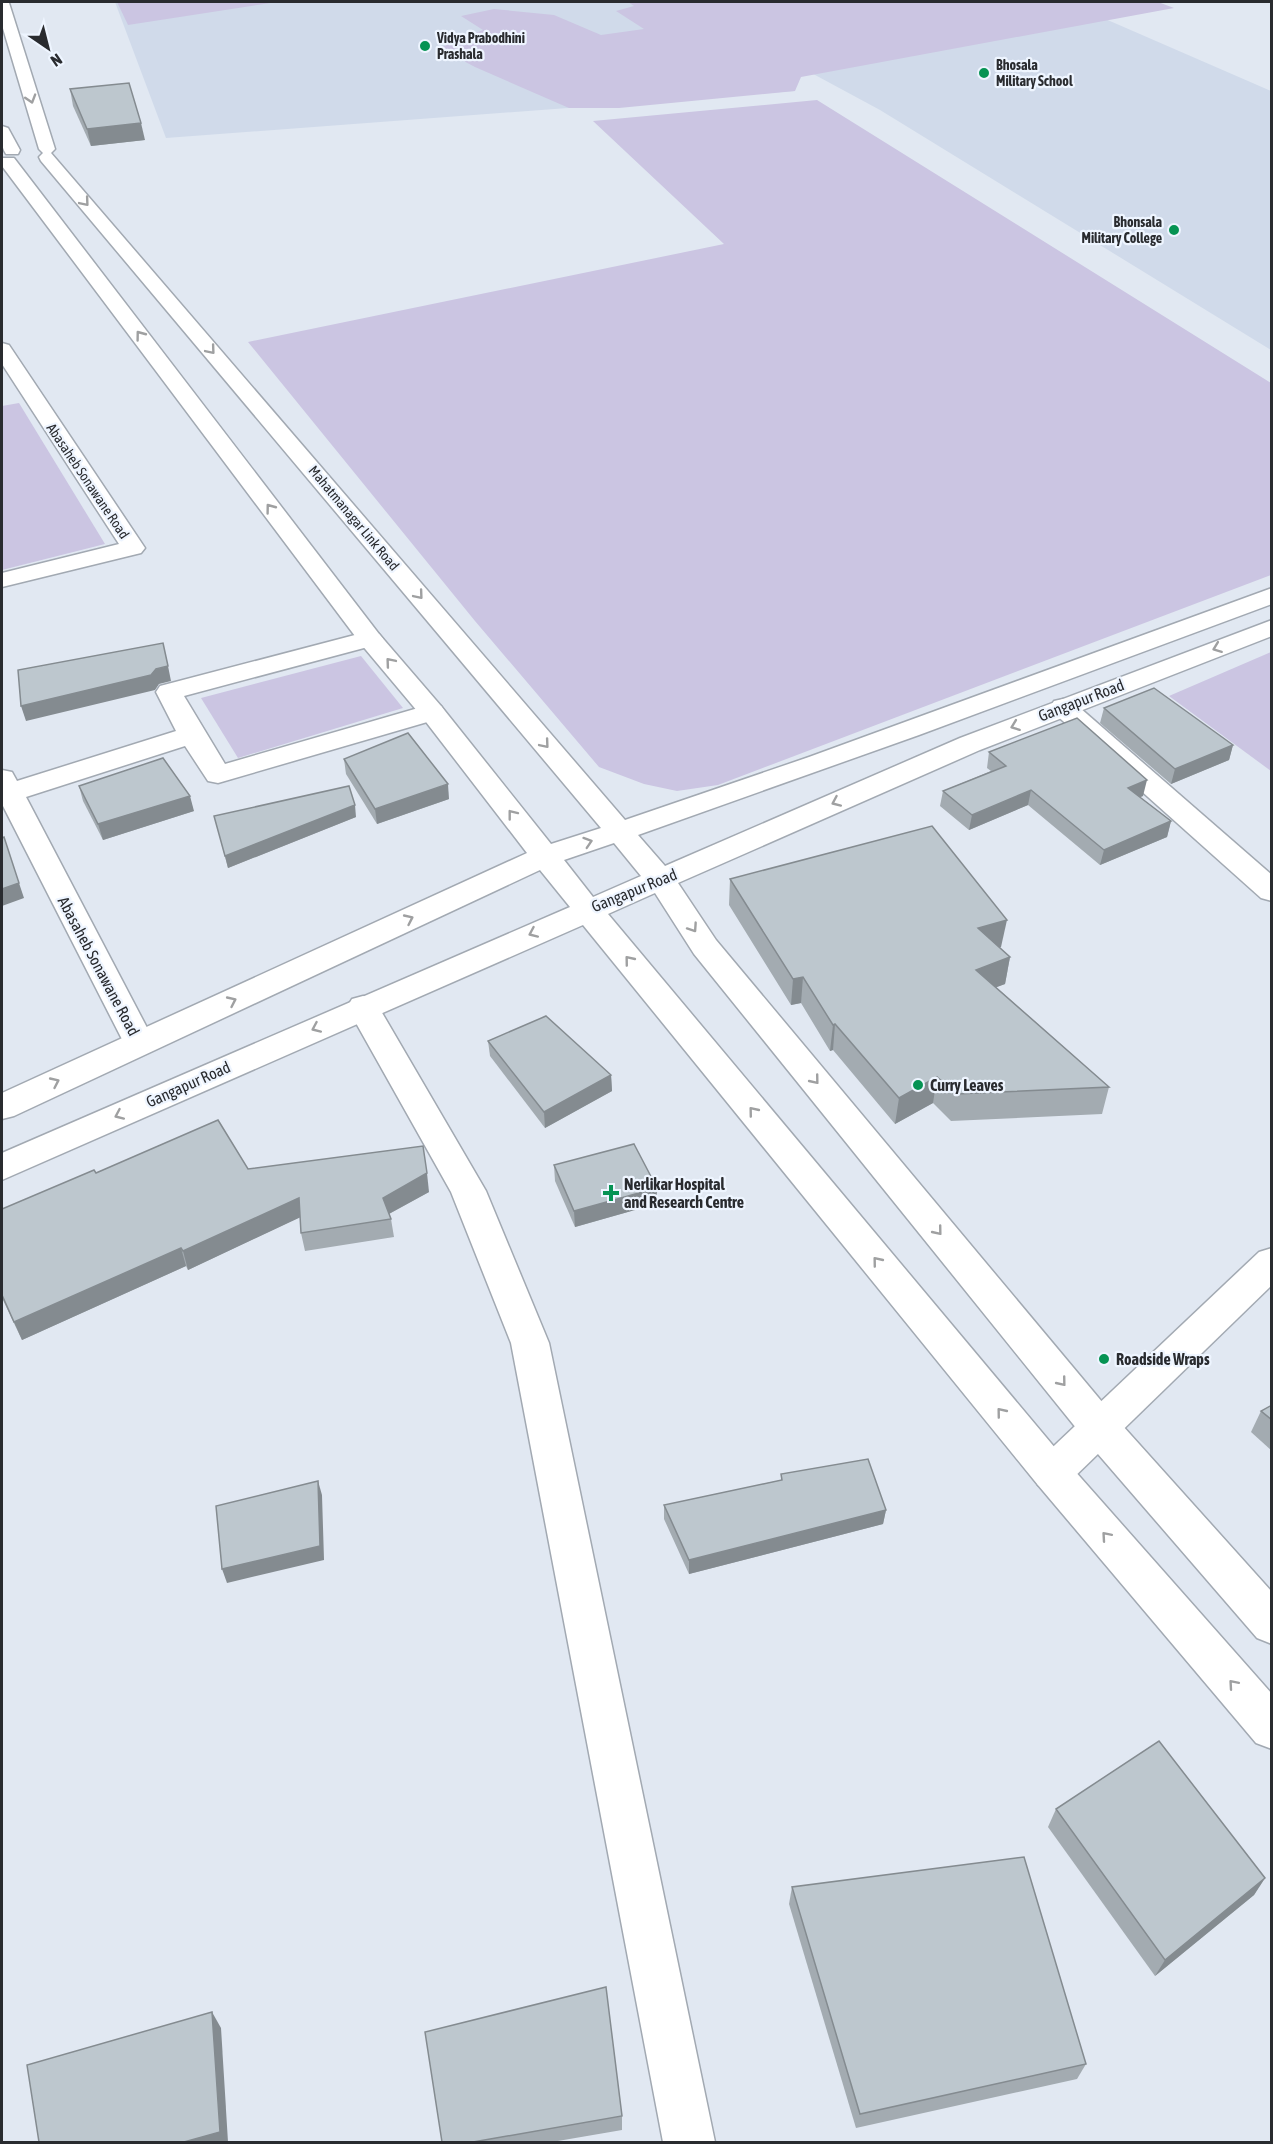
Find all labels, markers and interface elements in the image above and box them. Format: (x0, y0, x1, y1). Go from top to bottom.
north arrow (18, 18, 78, 78)
place label: Vidya Prabodhini Prashala (436, 30, 525, 62)
marker: Vidya Prabodhini Prashala (418, 39, 432, 53)
text: N (48, 50, 66, 70)
place label: Bhosala Military School (996, 57, 1073, 89)
marker: Bhosala Military School (977, 66, 991, 80)
one-way arrow (24, 93, 36, 104)
one-way arrow (78, 195, 89, 206)
place label: Bhonsala Military College (1082, 214, 1162, 246)
marker: Bhonsala Military College (1167, 223, 1181, 237)
one-way arrow (136, 331, 147, 342)
one-way arrow (204, 343, 215, 354)
street label: Abasaheb Sonawane Road (43, 420, 133, 542)
street label: Mahatmanagar Link Road (306, 462, 402, 574)
one-way arrow (267, 503, 278, 514)
one-way arrow (412, 588, 423, 599)
one-way arrow (1212, 641, 1223, 653)
one-way arrow (386, 658, 397, 669)
street label: Gangapur Road (1036, 675, 1127, 726)
one-way arrow (1011, 719, 1022, 731)
one-way arrow (538, 737, 549, 748)
one-way arrow (831, 795, 842, 807)
one-way arrow (508, 810, 519, 821)
one-way arrow (582, 837, 593, 850)
street label: Gangapur Road (589, 865, 680, 916)
street label: Abasaheb Sonawane Road (55, 893, 143, 1039)
one-way arrow (402, 914, 413, 926)
one-way arrow (686, 921, 697, 932)
one-way arrow (529, 925, 540, 937)
one-way arrow (625, 956, 636, 967)
one-way arrow (225, 996, 236, 1008)
one-way arrow (312, 1021, 323, 1033)
street label: Gangapur Road (143, 1057, 233, 1112)
one-way arrow (807, 1073, 818, 1084)
place label: Curry Leaves (930, 1076, 1004, 1094)
one-way arrow (48, 1078, 59, 1090)
marker: Curry Leaves (911, 1078, 925, 1092)
one-way arrow (749, 1107, 760, 1118)
one-way arrow (114, 1108, 125, 1120)
place label: Nerlikar Hospital and Research Centre (624, 1175, 744, 1211)
marker: Nerlikar Hospital and Research Centre (602, 1184, 620, 1202)
one-way arrow (931, 1224, 942, 1235)
one-way arrow (873, 1257, 884, 1268)
place label: Roadside Wraps (1116, 1350, 1210, 1368)
marker: Roadside Wraps (1097, 1352, 1111, 1366)
one-way arrow (1054, 1375, 1065, 1386)
one-way arrow (997, 1408, 1008, 1419)
one-way arrow (1102, 1532, 1113, 1543)
one-way arrow (1229, 1680, 1240, 1691)

